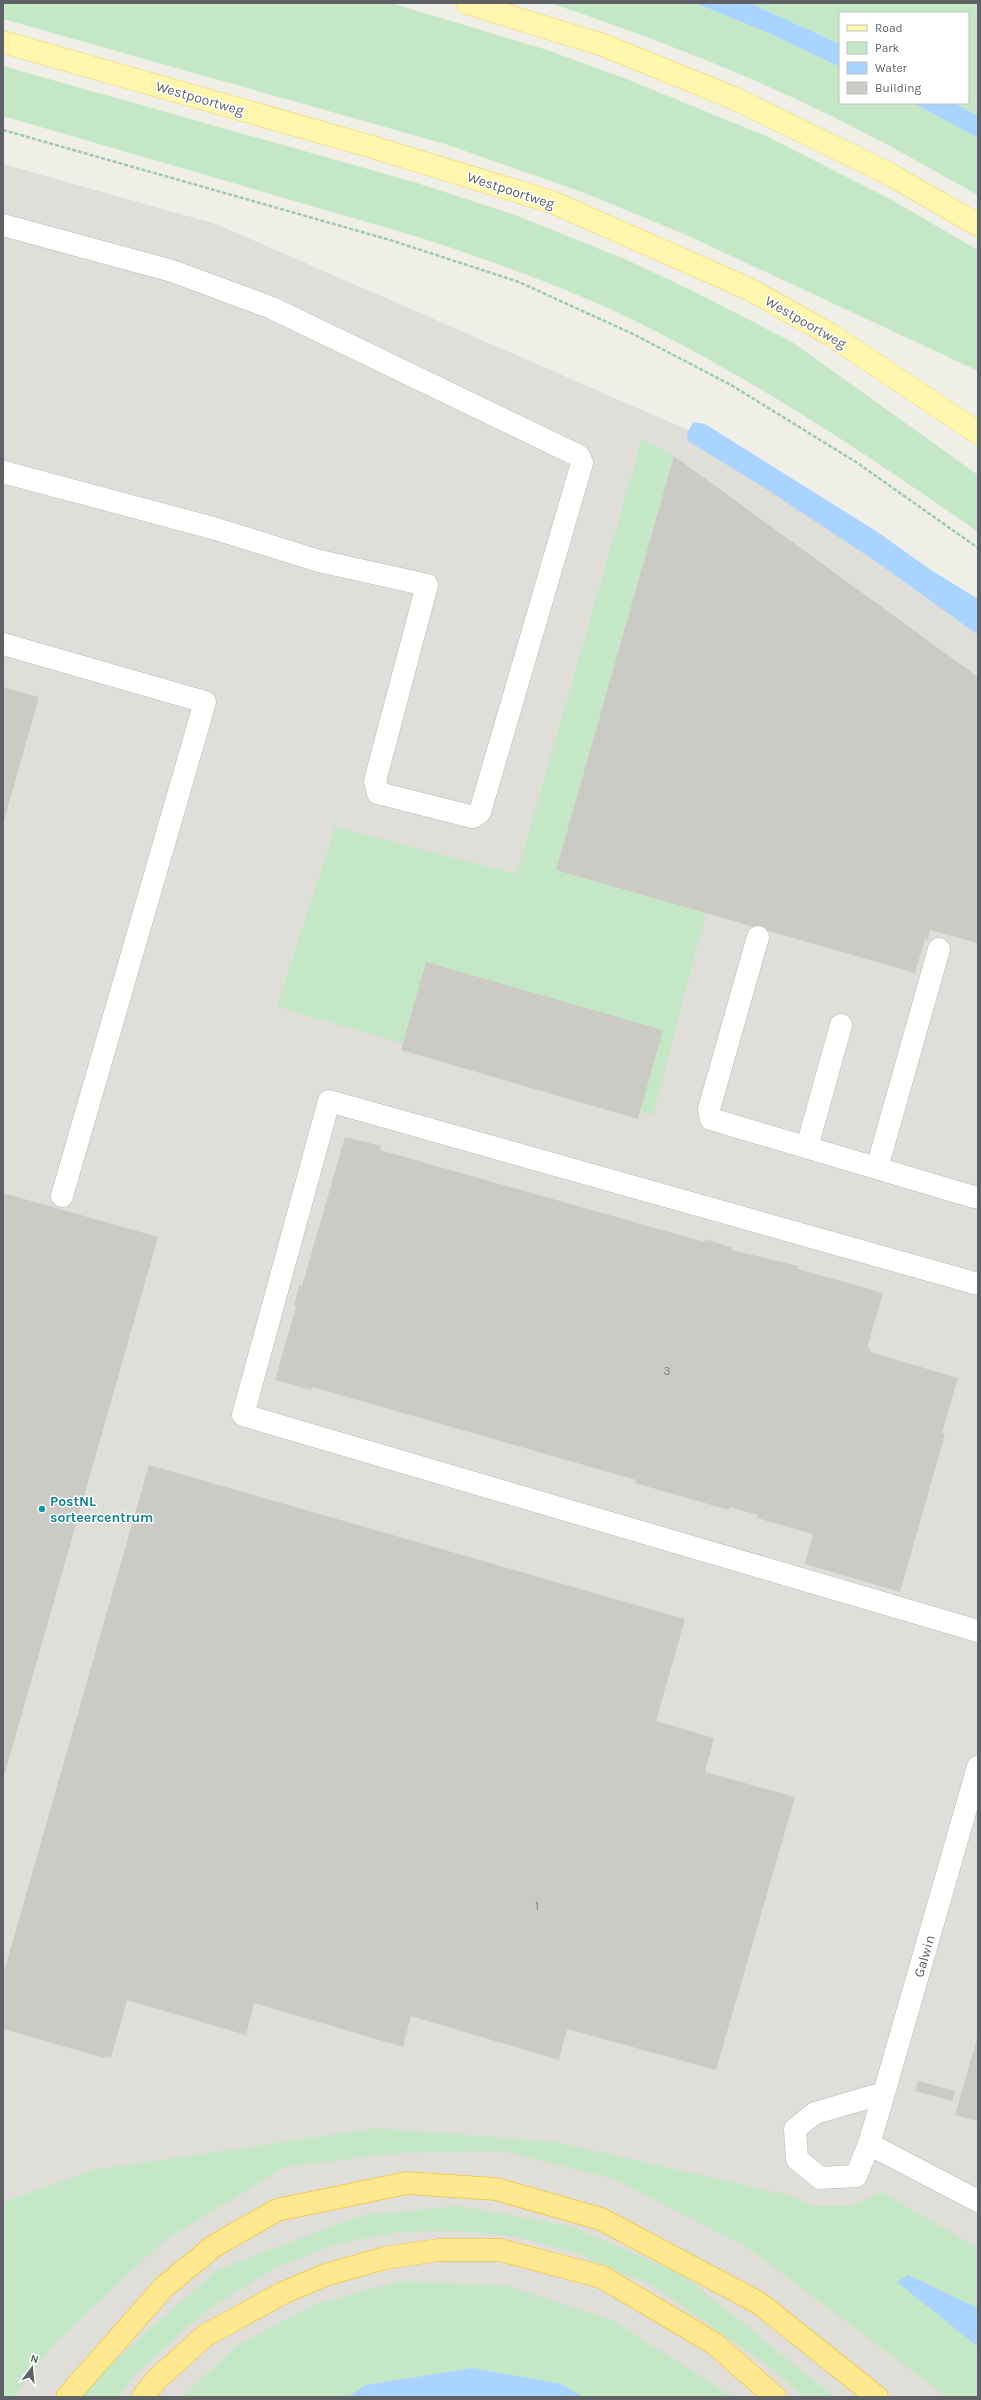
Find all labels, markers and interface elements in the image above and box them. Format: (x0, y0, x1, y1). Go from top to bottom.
legend (839, 12, 969, 104)
text: Road (875, 21, 903, 35)
text: Park (875, 41, 900, 55)
text: Water (875, 61, 908, 75)
street label: Westpoortweg (154, 78, 246, 119)
text: Building (875, 81, 922, 95)
street label: Westpoortweg (465, 168, 557, 213)
street label: Westpoortweg (762, 292, 849, 353)
house number: 3 (663, 1364, 671, 1378)
place label: PostNL sorteercentrum (50, 1493, 153, 1526)
marker: PostNL sorteercentrum (37, 1504, 47, 1514)
house number: 1 (535, 1899, 539, 1913)
street label: Galwin (910, 1933, 939, 1979)
north arrow (12, 2348, 52, 2388)
text: N (29, 2352, 40, 2366)

